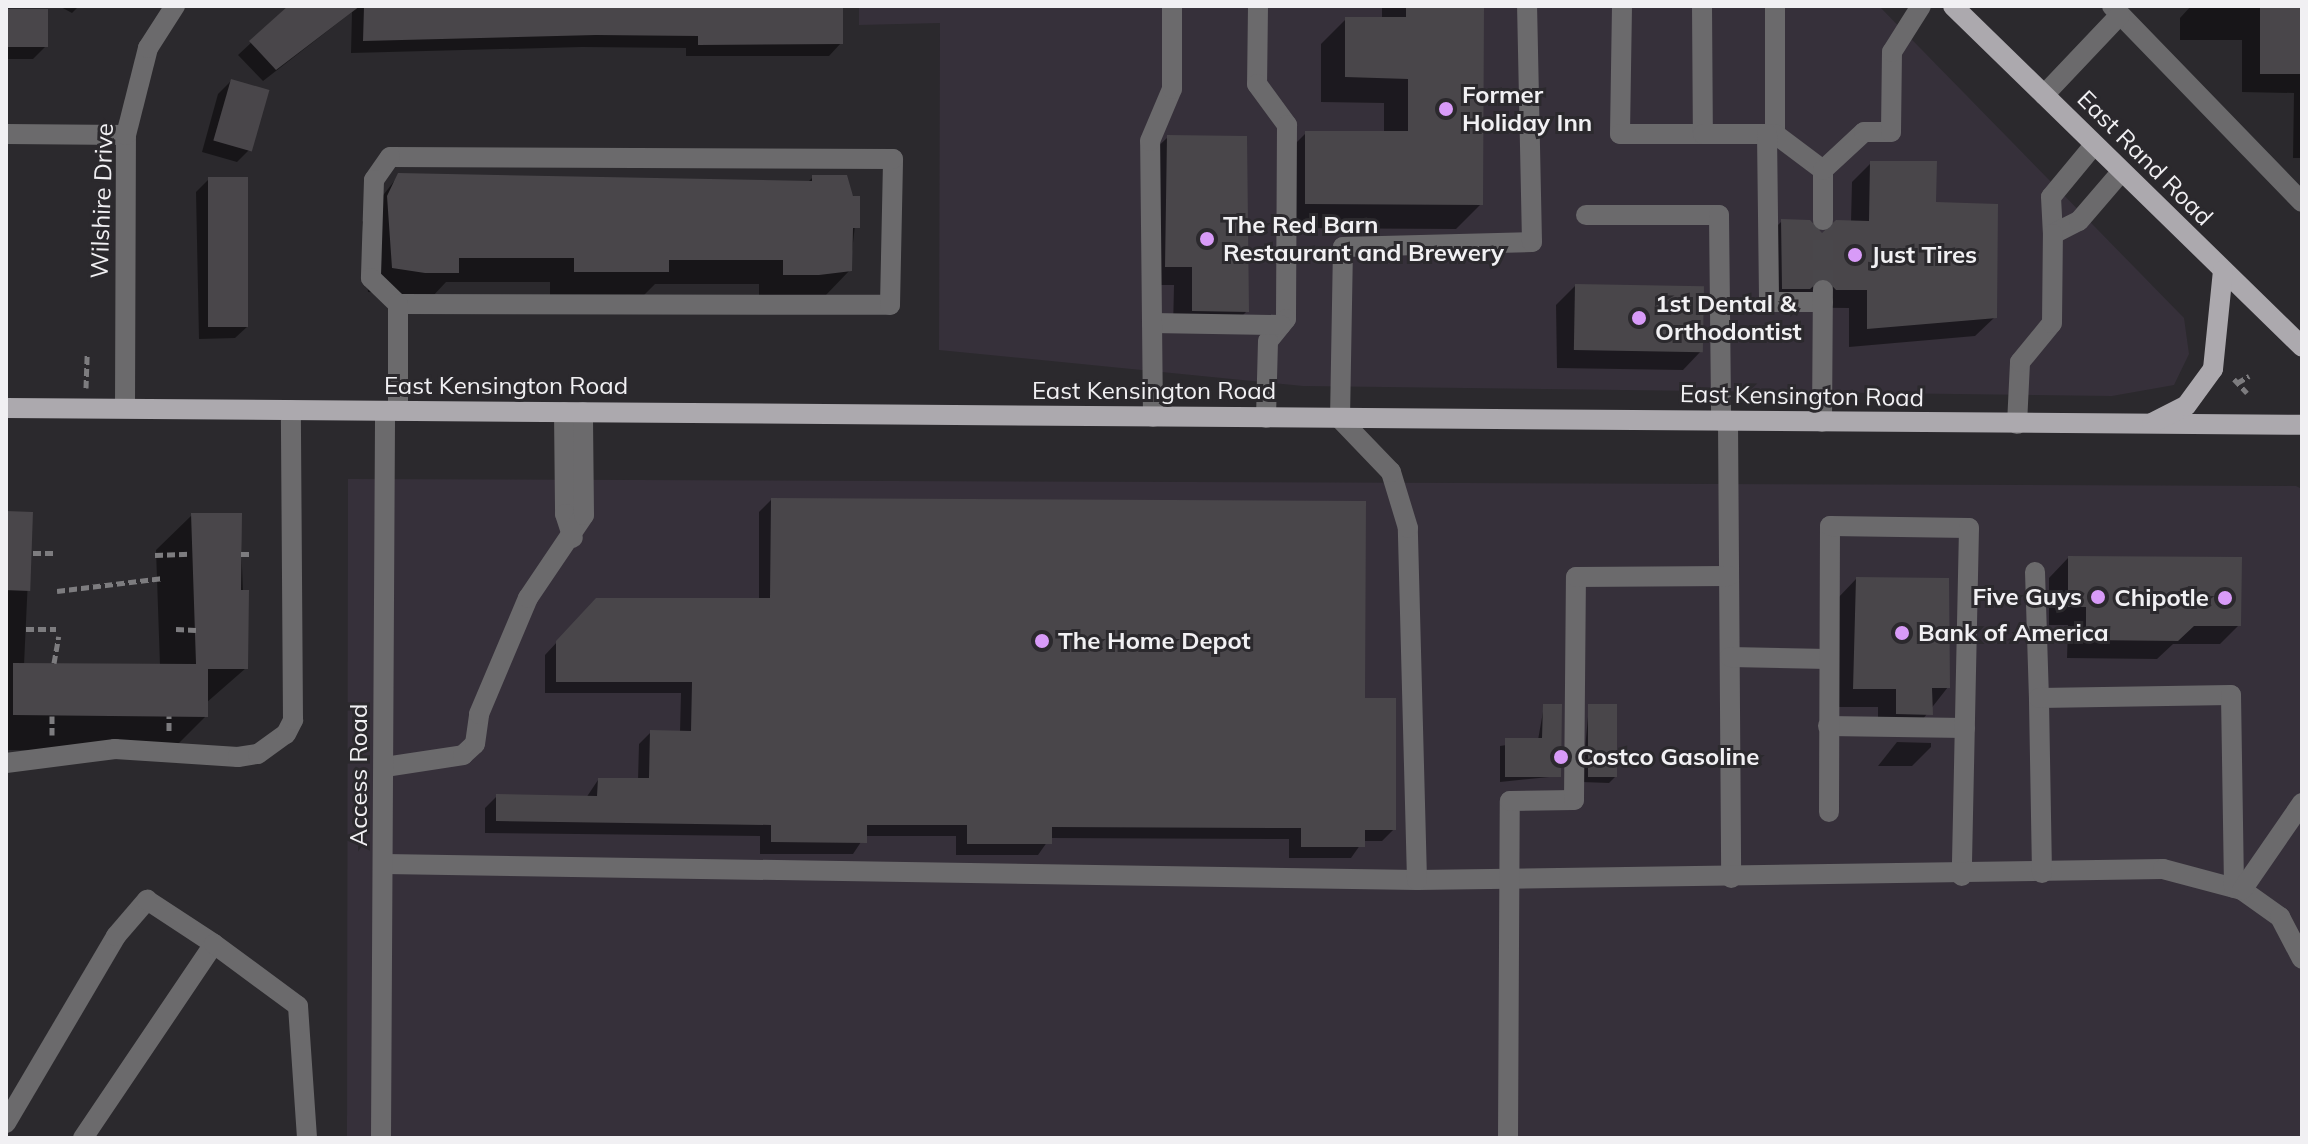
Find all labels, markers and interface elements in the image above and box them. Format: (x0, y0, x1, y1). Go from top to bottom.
place label: Former Holiday Inn (1462, 81, 1592, 137)
street label: East Rand Road (2071, 84, 2219, 232)
marker: Former Holiday Inn (1437, 100, 1455, 118)
street label: Wilshire Drive (85, 123, 119, 279)
place label: The Red Barn Restaurant and Brewery (1223, 211, 1504, 267)
marker: The Red Barn Restaurant and Brewery (1198, 230, 1216, 248)
place label: Just Tires (1871, 241, 1977, 269)
marker: Just Tires (1846, 246, 1864, 264)
place label: 1st Dental & Orthodontist (1655, 290, 1802, 346)
marker: 1st Dental & Orthodontist (1630, 309, 1648, 327)
street label: East Kensington Road (384, 372, 628, 400)
street label: East Kensington Road (1032, 377, 1276, 405)
street label: East Kensington Road (1680, 379, 1924, 413)
place label: Five Guys (1973, 583, 2082, 611)
place label: Chipotle (2114, 584, 2209, 612)
marker: Five Guys (2089, 588, 2107, 606)
marker: Chipotle (2216, 589, 2234, 607)
place label: Bank of America (1918, 619, 2109, 647)
marker: Bank of America (1893, 624, 1911, 642)
place label: The Home Depot (1058, 627, 1251, 655)
marker: The Home Depot (1033, 632, 1051, 650)
street label: Access Road (345, 704, 373, 846)
place label: Costco Gasoline (1577, 743, 1759, 771)
marker: Costco Gasoline (1552, 748, 1570, 766)

